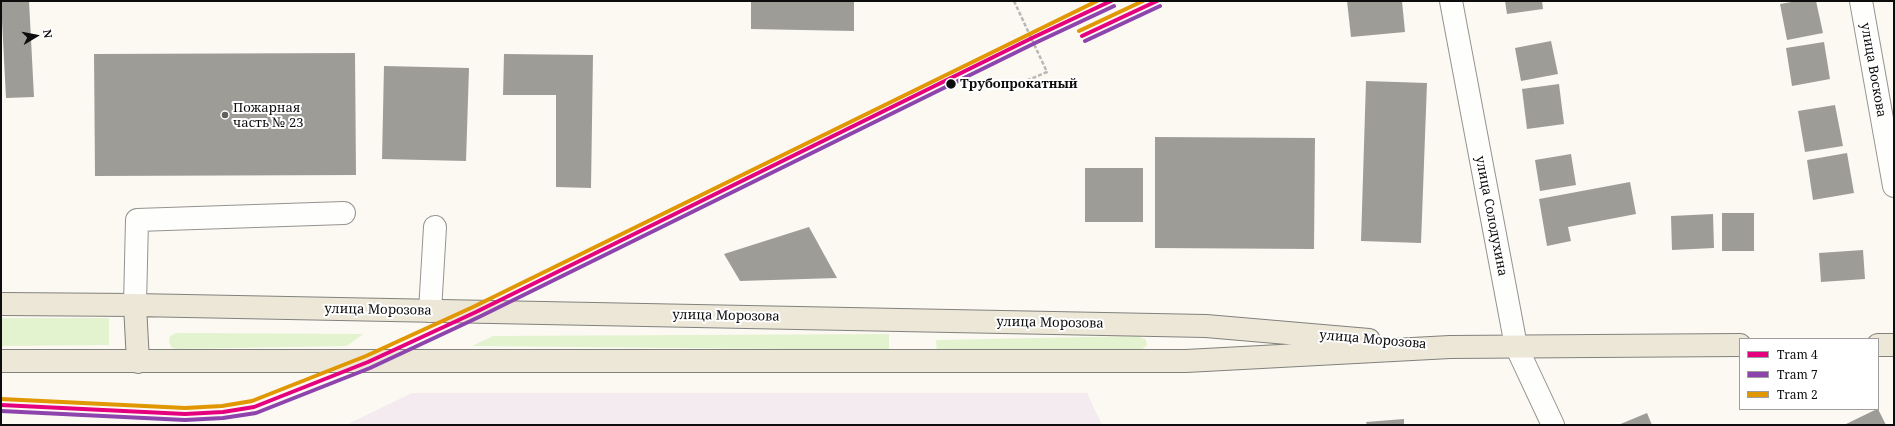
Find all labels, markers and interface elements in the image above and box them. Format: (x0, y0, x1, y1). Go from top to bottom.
north arrow (16, 16, 56, 56)
street label: улица Воскова (1857, 21, 1889, 119)
text: N (40, 28, 56, 39)
place label: Трубопрокатный (960, 76, 1078, 92)
marker: Трубопрокатный (944, 77, 958, 91)
place label: Пожарная часть № 23 (233, 100, 304, 131)
marker: Пожарная часть № 23 (220, 110, 230, 120)
street label: улица Солодухина (1472, 154, 1510, 278)
street label: улица Морозова (324, 301, 432, 319)
street label: улица Морозова (672, 307, 780, 325)
street label: улица Морозова (996, 314, 1104, 332)
street label: улица Морозова (1319, 328, 1427, 352)
legend (1739, 338, 1879, 410)
text: Tram 4 (1777, 346, 1818, 363)
text: Tram 7 (1777, 366, 1818, 383)
text: Tram 2 (1777, 386, 1818, 403)

